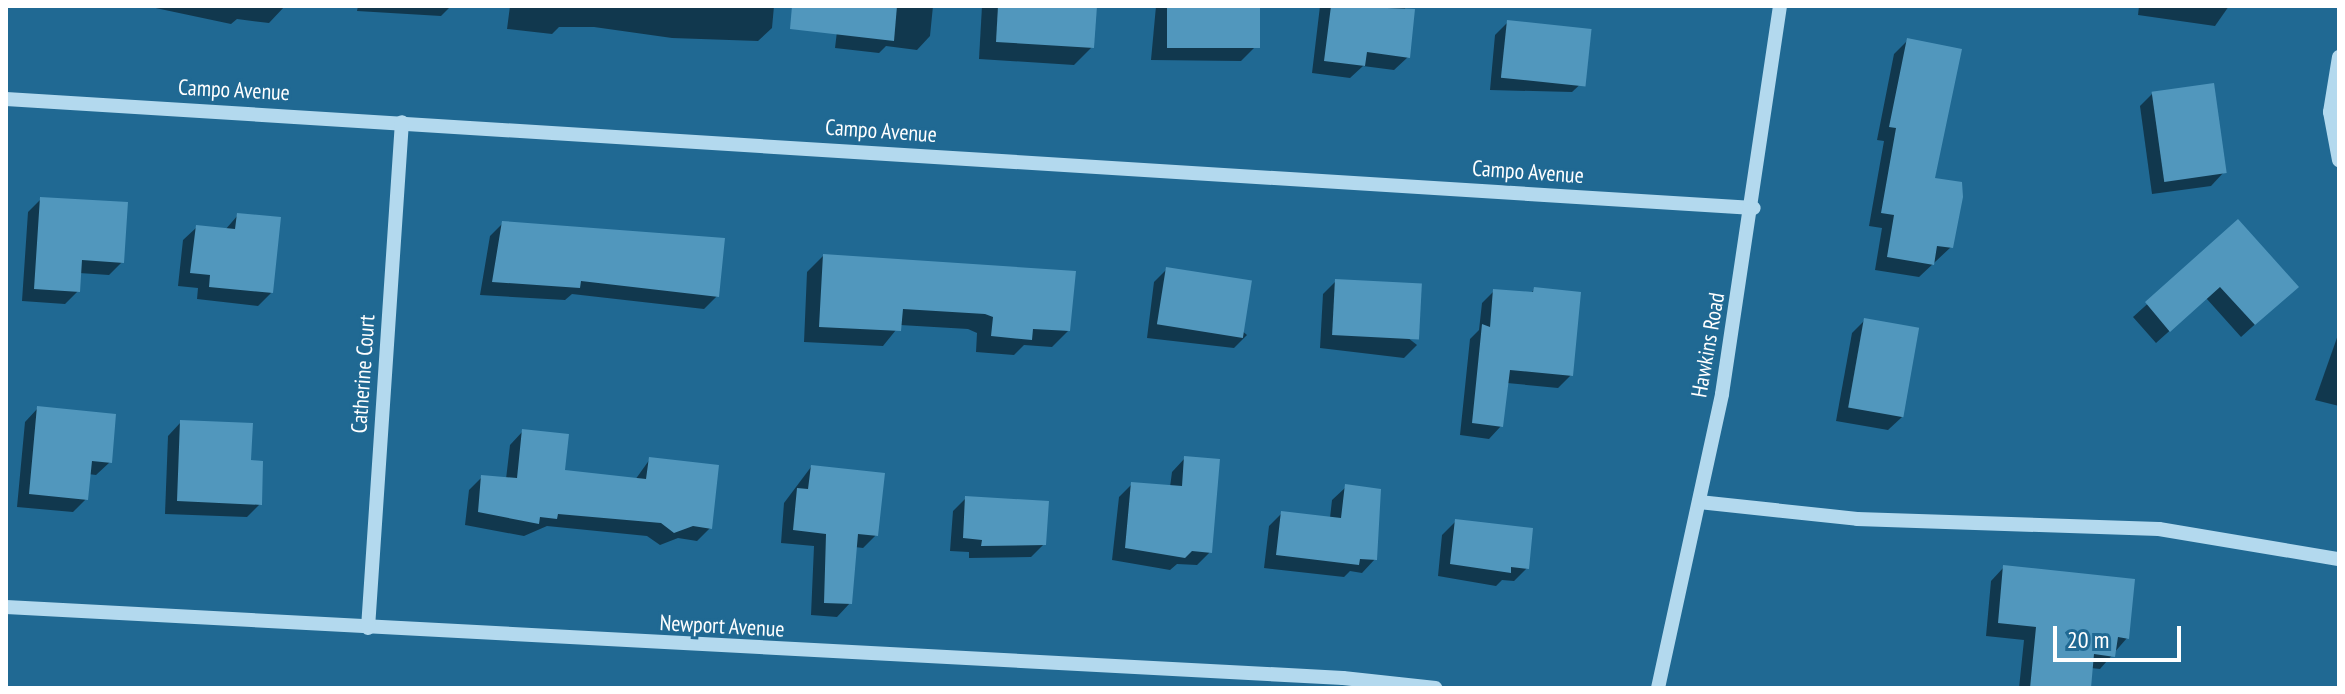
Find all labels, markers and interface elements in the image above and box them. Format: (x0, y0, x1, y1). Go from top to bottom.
street label: Campo Avenue (177, 74, 291, 106)
street label: Campo Avenue (824, 114, 938, 148)
street label: Campo Avenue (1471, 155, 1585, 189)
street label: Hawkins Road (1686, 290, 1730, 400)
street label: Catherine Court (346, 314, 380, 434)
street label: Newport Avenue (659, 610, 785, 642)
scale bar (2057, 610, 2185, 660)
text: 20 m (2067, 624, 2109, 655)

